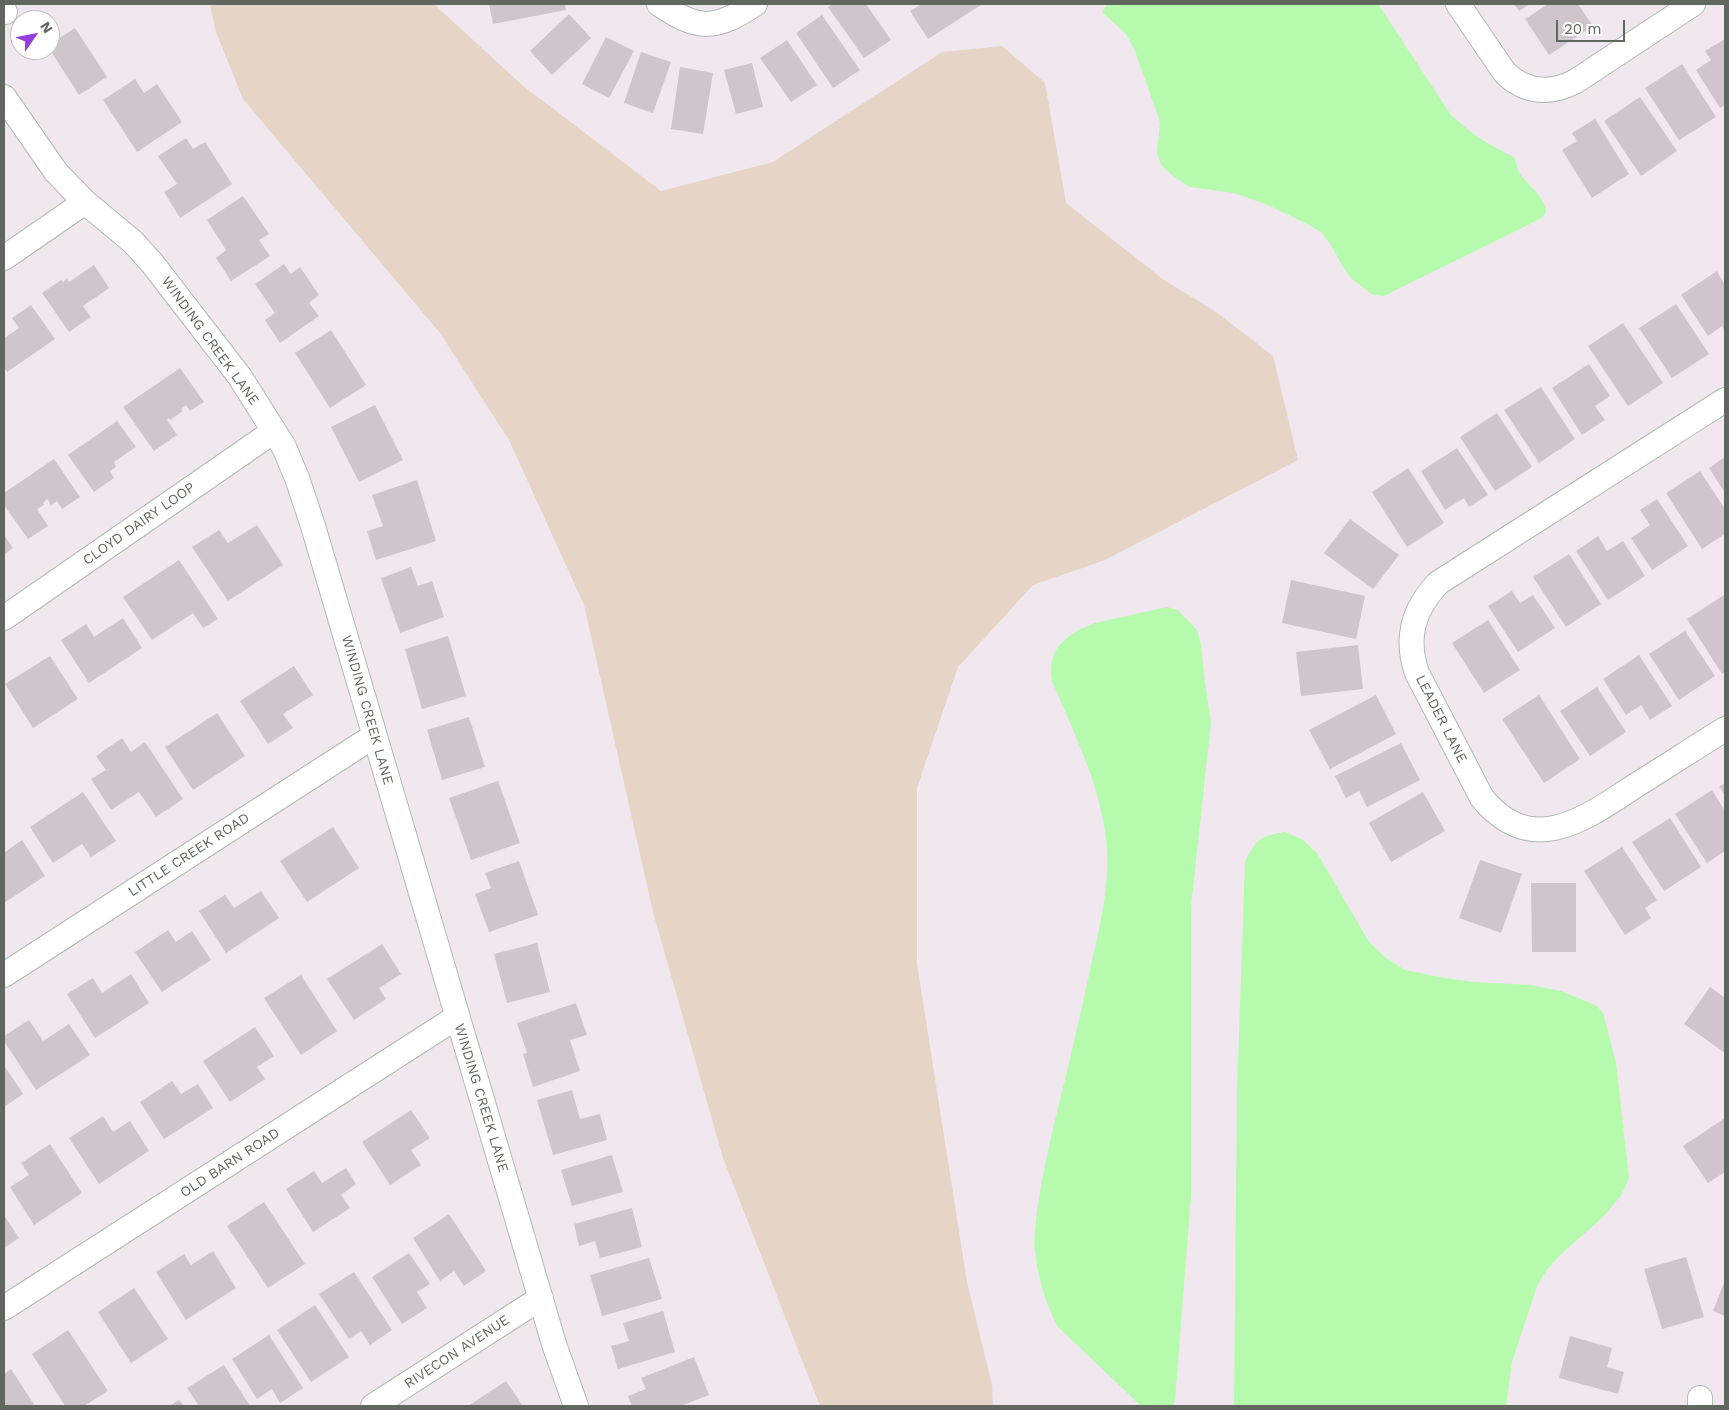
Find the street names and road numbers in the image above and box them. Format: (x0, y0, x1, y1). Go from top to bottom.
street label: WINDING CREEK LANE (158, 273, 262, 409)
street label: CLOYD DAIRY LOOP (80, 479, 198, 569)
street label: WINDING CREEK LANE (338, 633, 396, 787)
street label: LEADER LANE (1412, 672, 1470, 766)
street label: LITTLE CREEK ROAD (125, 810, 253, 900)
street label: WINDING CREEK LANE (450, 1022, 512, 1174)
street label: OLD BARN ROAD (177, 1125, 283, 1201)
street label: RIVECON AVENUE (401, 1312, 513, 1392)

